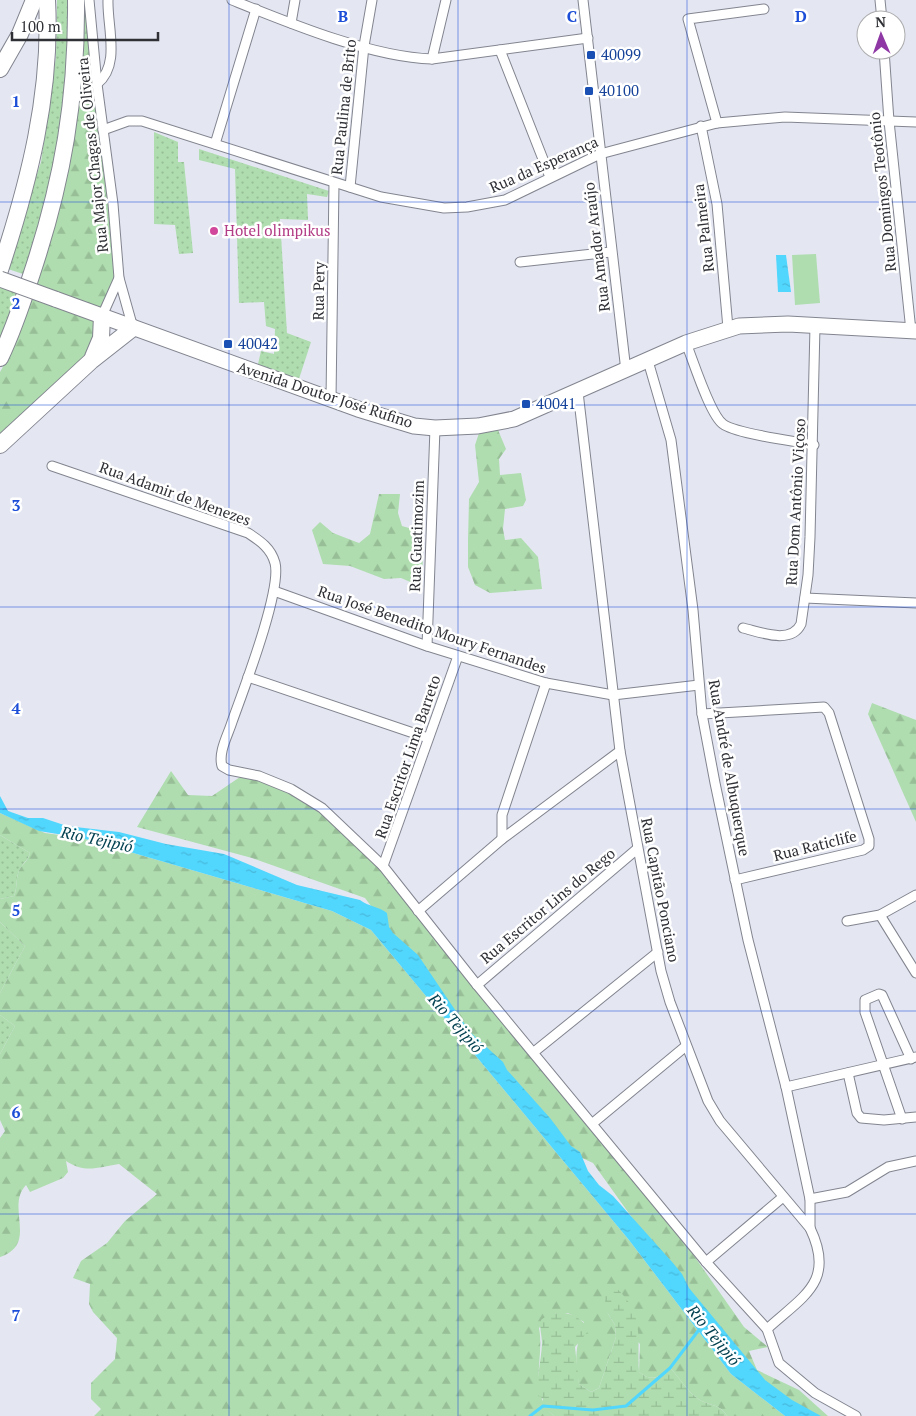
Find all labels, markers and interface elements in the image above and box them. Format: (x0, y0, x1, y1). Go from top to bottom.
text: B (338, 5, 348, 27)
text: C (567, 5, 577, 27)
text: D (795, 5, 807, 27)
scale bar (12, 10, 159, 42)
north arrow (856, 10, 906, 60)
text: N (875, 12, 887, 31)
text: 100 m (20, 16, 61, 36)
street label: Rua Paulina de Brito (326, 38, 360, 176)
place label: 40099 (601, 44, 641, 64)
marker: 40099 (585, 49, 597, 61)
street label: Rua Major Chagas de Oliveira (72, 56, 112, 254)
place label: 40100 (599, 80, 639, 100)
marker: 40100 (583, 85, 595, 97)
text: 1 (11, 90, 21, 112)
street label: Rua Domingos Teotônio (864, 111, 900, 273)
street label: Rua da Esperança (486, 131, 601, 197)
street label: Rua Amador Araújo (578, 181, 614, 313)
street label: Rua Palmeira (688, 182, 718, 273)
place label: Hotel olimpikus (224, 220, 330, 240)
marker: Hotel olimpikus (208, 225, 220, 237)
street label: Rua Pery (307, 261, 329, 321)
text: 2 (11, 292, 21, 314)
place label: 40042 (238, 333, 278, 353)
marker: 40042 (222, 338, 234, 350)
street label: Avenida Doutor José Rufino (235, 356, 416, 432)
place label: 40041 (536, 393, 576, 413)
marker: 40041 (520, 398, 532, 410)
street label: Rua Dom Antônio Viçoso (781, 418, 809, 586)
street label: Rua Adamir de Menezes (97, 456, 254, 530)
street label: Rua Guatimozim (404, 480, 428, 592)
text: 3 (11, 494, 21, 516)
street label: Rua José Benedito Moury Fernandes (315, 580, 549, 678)
street label: Rua Escritor Lima Barreto (370, 672, 444, 841)
street label: Rua André de Albuquerque (705, 678, 755, 858)
text: 4 (11, 697, 21, 719)
street label: Rua Capitão Ponciano (637, 816, 685, 964)
water label: Rio Tejipió (58, 820, 135, 857)
street label: Rua Raticlife (771, 825, 858, 865)
street label: Rua Escritor Lins do Rego (476, 843, 619, 968)
text: 5 (11, 899, 21, 921)
water label: Rio Tejipió (423, 987, 488, 1058)
text: 6 (11, 1101, 21, 1123)
water label: Rio Tejipió (682, 1299, 746, 1370)
text: 7 (11, 1304, 21, 1326)

